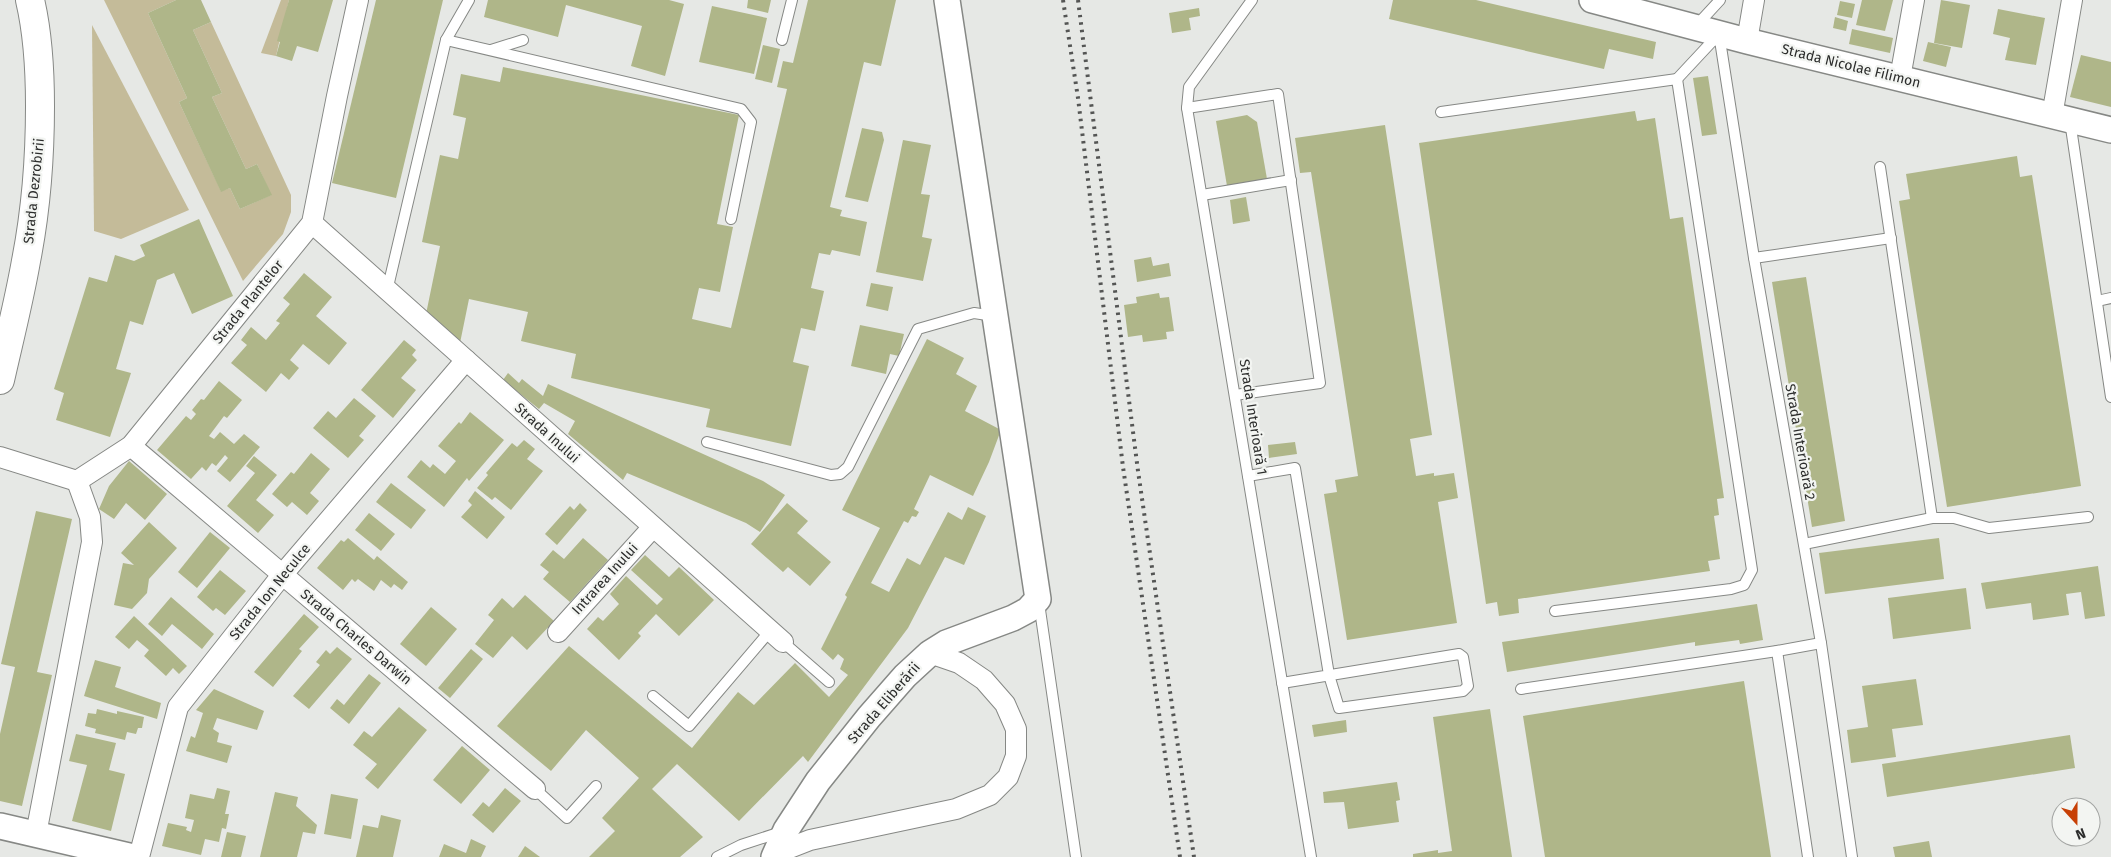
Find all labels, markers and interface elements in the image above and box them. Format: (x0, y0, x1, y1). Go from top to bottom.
street label: Strada Nicolae Filimon (1780, 40, 1922, 92)
street label: Strada Dezrobirii (20, 137, 48, 245)
street label: Strada Plantelor (209, 256, 287, 347)
street label: Strada Interioară 1 (1235, 358, 1271, 476)
street label: Strada Interioară 2 (1781, 382, 1819, 502)
street label: Strada Inului (511, 399, 583, 467)
street label: Strada Ion Neculce (226, 540, 314, 644)
street label: Intrarea Inului (568, 540, 642, 618)
street label: Strada Charles Darwin (297, 586, 415, 688)
street label: Strada Eliberării (844, 659, 924, 747)
north arrow (2051, 797, 2101, 847)
text: N (2073, 824, 2088, 843)

